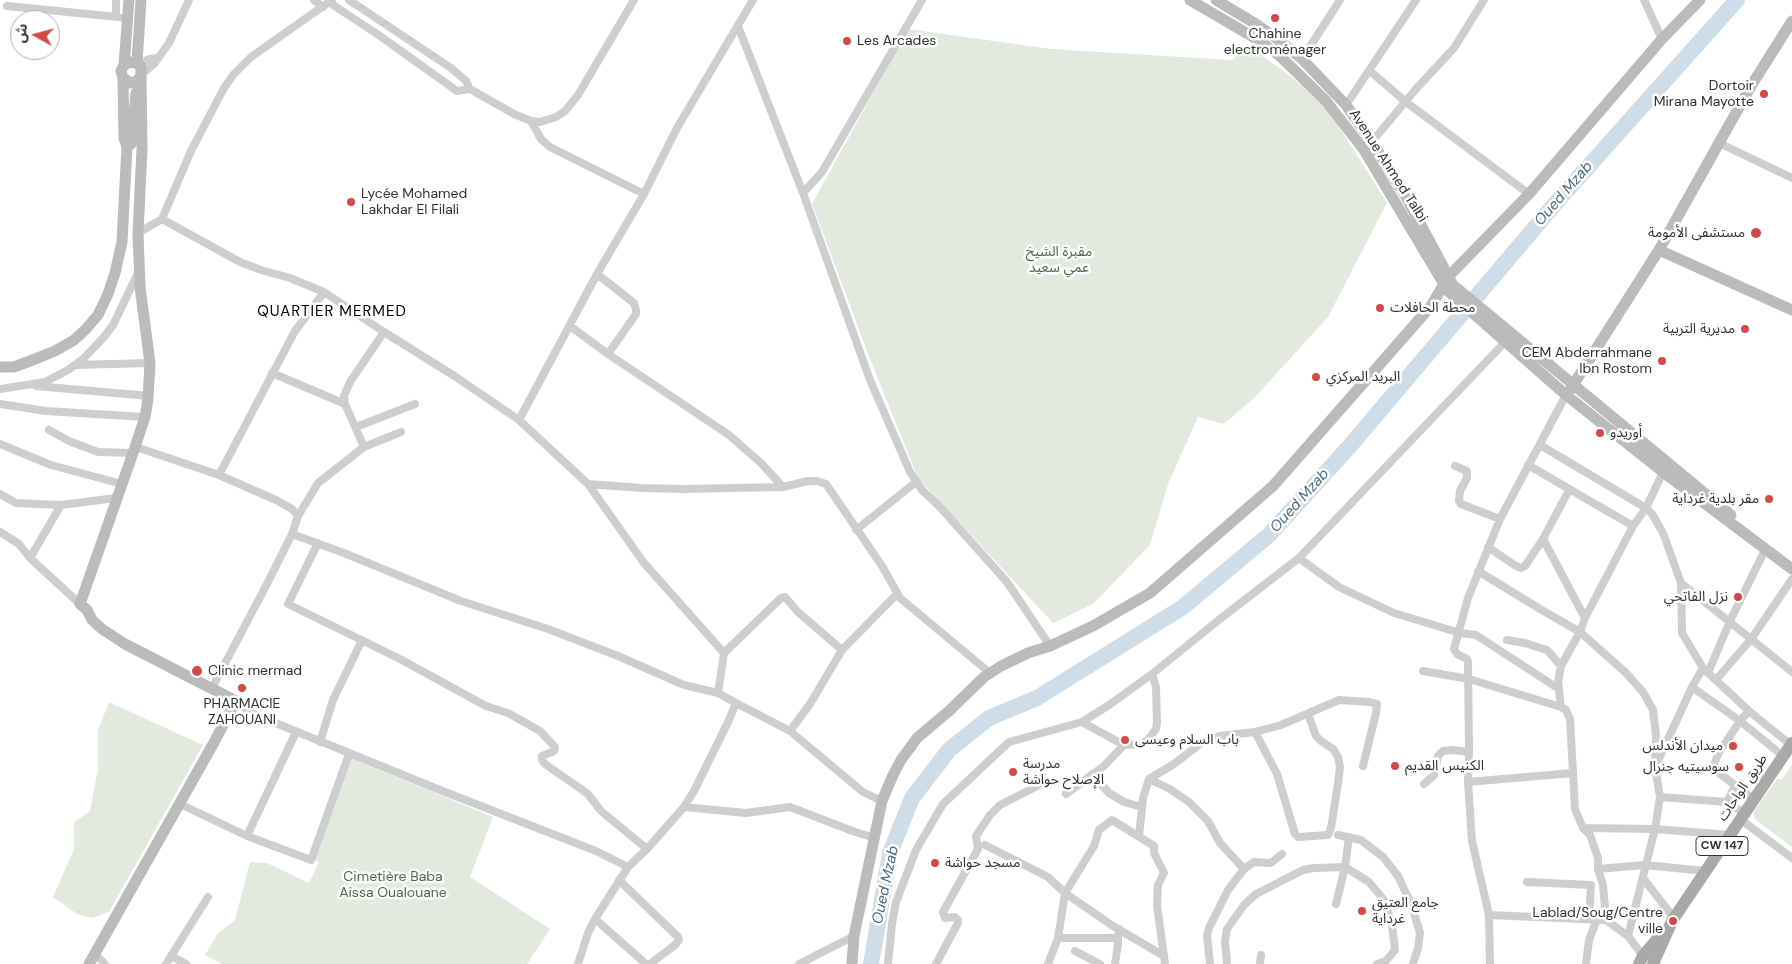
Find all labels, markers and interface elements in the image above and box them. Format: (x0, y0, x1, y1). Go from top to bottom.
north arrow (10, 10, 60, 60)
marker: Chahine electroménager (1269, 12, 1281, 24)
text: ش (11, 23, 31, 44)
place label: Chahine electroménager (1224, 26, 1326, 58)
place label: Les Arcades (857, 33, 936, 49)
marker: Les Arcades (841, 35, 853, 47)
place label: Dortoir Mirana Mayotte (1654, 78, 1754, 110)
marker: Dortoir Mirana Mayotte (1758, 88, 1770, 100)
street label: Avenue Ahmed Talbi (1345, 106, 1431, 226)
water label: Oued Mzab (1531, 158, 1597, 230)
place label: Lycée Mohamed Lakhdar El Filali (361, 186, 467, 218)
marker: Lycée Mohamed Lakhdar El Filali (345, 196, 357, 208)
place label: مستشفى الأمومة (1648, 225, 1745, 241)
marker: مستشفى الأمومة (1749, 226, 1763, 240)
park label: مقبرة الشيخ عمي سعيد (1026, 244, 1092, 276)
place label: محطة الحافلات (1390, 300, 1475, 316)
marker: محطة الحافلات (1374, 302, 1386, 314)
district label: QUARTIER MERMED (255, 303, 409, 321)
place label: مديرية التربية (1663, 321, 1735, 337)
marker: مديرية التربية (1739, 323, 1751, 335)
place label: CEM Abderrahmane Ibn Rostom (1522, 345, 1652, 378)
marker: CEM Abderrahmane Ibn Rostom (1656, 355, 1668, 367)
place label: البريد المركزي (1326, 369, 1400, 385)
marker: البريد المركزي (1310, 371, 1322, 383)
place label: أوريدو (1610, 425, 1642, 441)
marker: أوريدو (1594, 427, 1606, 439)
water label: Oued Mzab (1267, 465, 1333, 537)
place label: مقر بلدية غرداية (1672, 491, 1759, 507)
marker: مقر بلدية غرداية (1763, 493, 1775, 505)
place label: نزل الفاتحي (1664, 589, 1728, 605)
marker: نزل الفاتحي (1732, 591, 1744, 603)
place label: Clinic mermad (208, 663, 302, 679)
marker: Clinic mermad (190, 664, 204, 678)
marker: PHARMACIE ZAHOUANI (236, 682, 248, 694)
place label: PHARMACIE ZAHOUANI (204, 696, 280, 729)
place label: باب السلام وعيسى (1135, 732, 1239, 748)
marker: باب السلام وعيسى (1119, 734, 1131, 746)
place label: ميدان الأندلس (1642, 738, 1723, 754)
marker: ميدان الأندلس (1727, 740, 1739, 752)
street label: طريق الواحات (1715, 751, 1771, 825)
place label: مدرسة الإصلاح حواشة (1023, 756, 1104, 789)
place label: الكنيس القديم (1405, 758, 1484, 774)
place label: سوسيتيه جنرال (1643, 759, 1729, 775)
marker: الكنيس القديم (1389, 760, 1401, 772)
marker: سوسيتيه جنرال (1733, 761, 1745, 773)
marker: مدرسة الإصلاح حواشة (1007, 766, 1019, 778)
road number: CW 147 (1696, 836, 1748, 856)
water label: Oued Mzab (869, 844, 903, 926)
place label: مسجد حواشة (945, 855, 1020, 871)
marker: مسجد حواشة (929, 857, 941, 869)
park label: Cimetière Baba Aissa Oualouane (339, 869, 447, 902)
place label: جامع العتيق غرداية (1372, 895, 1439, 928)
marker: جامع العتيق غرداية (1356, 905, 1368, 917)
place label: Lablad/Soug/Centre ville (1533, 905, 1663, 938)
marker: Lablad/Soug/Centre ville (1667, 915, 1679, 927)

